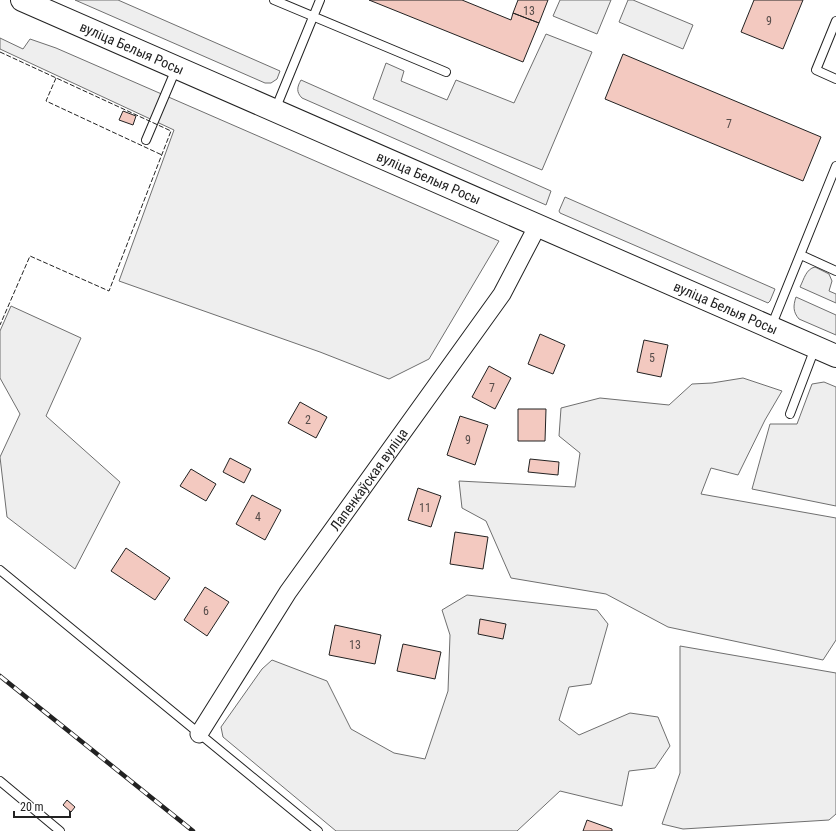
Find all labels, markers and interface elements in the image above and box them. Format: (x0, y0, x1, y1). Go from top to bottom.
house number: 13 (523, 4, 535, 18)
house number: 9 (766, 14, 772, 28)
street label: вуліца Белыя Росы (78, 18, 186, 78)
house number: 7 (726, 117, 732, 131)
street label: вуліца Белыя Росы (374, 148, 483, 208)
street label: вуліца Белыя Росы (671, 278, 780, 337)
house number: 5 (649, 351, 655, 365)
house number: 7 (489, 381, 495, 395)
house number: 2 (305, 413, 311, 427)
street label: Лапенкаўская вуліца (327, 425, 411, 534)
house number: 9 (465, 433, 471, 447)
house number: 11 (419, 501, 431, 515)
house number: 4 (255, 510, 261, 524)
house number: 6 (203, 604, 209, 618)
house number: 13 (349, 638, 361, 652)
scale bar (14, 793, 70, 819)
text: 20 m (20, 800, 44, 814)

